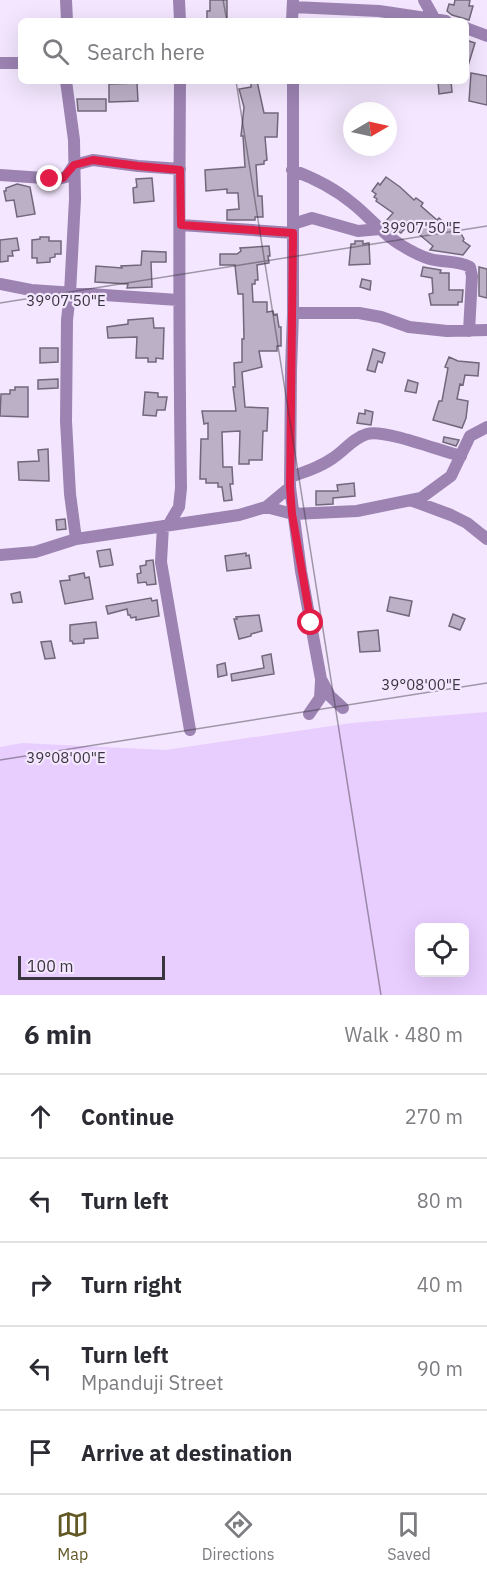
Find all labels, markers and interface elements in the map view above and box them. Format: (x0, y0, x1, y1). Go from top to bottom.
search box (18, 18, 469, 84)
icon: search (39, 35, 72, 68)
text: Search here (87, 37, 205, 66)
north arrow (343, 102, 397, 156)
route end (36, 165, 62, 191)
text: 39°07'50"E (381, 218, 461, 237)
text: 39°07'50"E (26, 291, 106, 310)
route start (297, 609, 323, 635)
text: 39°08'00"E (381, 675, 461, 694)
text: 39°08'00"E (26, 748, 106, 767)
map controls (415, 923, 469, 977)
button: locate (415, 923, 469, 977)
scale bar (18, 953, 165, 980)
text: 100 m (27, 956, 74, 976)
text: 6 min (24, 1017, 92, 1051)
text: Walk · 480 m (345, 1021, 463, 1048)
icon: ahead (24, 1100, 57, 1133)
text: Continue (81, 1102, 174, 1131)
text: 270 m (405, 1103, 463, 1130)
icon: left (24, 1184, 57, 1217)
text: Turn left (81, 1186, 169, 1215)
text: 80 m (417, 1187, 463, 1214)
icon: right (24, 1268, 57, 1301)
text: Turn right (81, 1270, 182, 1299)
text: 40 m (417, 1271, 463, 1298)
text: Turn left (81, 1340, 169, 1369)
icon: left (24, 1352, 57, 1385)
text: 90 m (417, 1355, 463, 1382)
text: Mpanduji Street (81, 1369, 223, 1396)
icon: arrive (24, 1436, 57, 1469)
text: Arrive at destination (81, 1438, 292, 1467)
tab: Map (56, 1508, 89, 1564)
tab: Directions (202, 1508, 275, 1564)
tab: Saved (387, 1508, 431, 1564)

